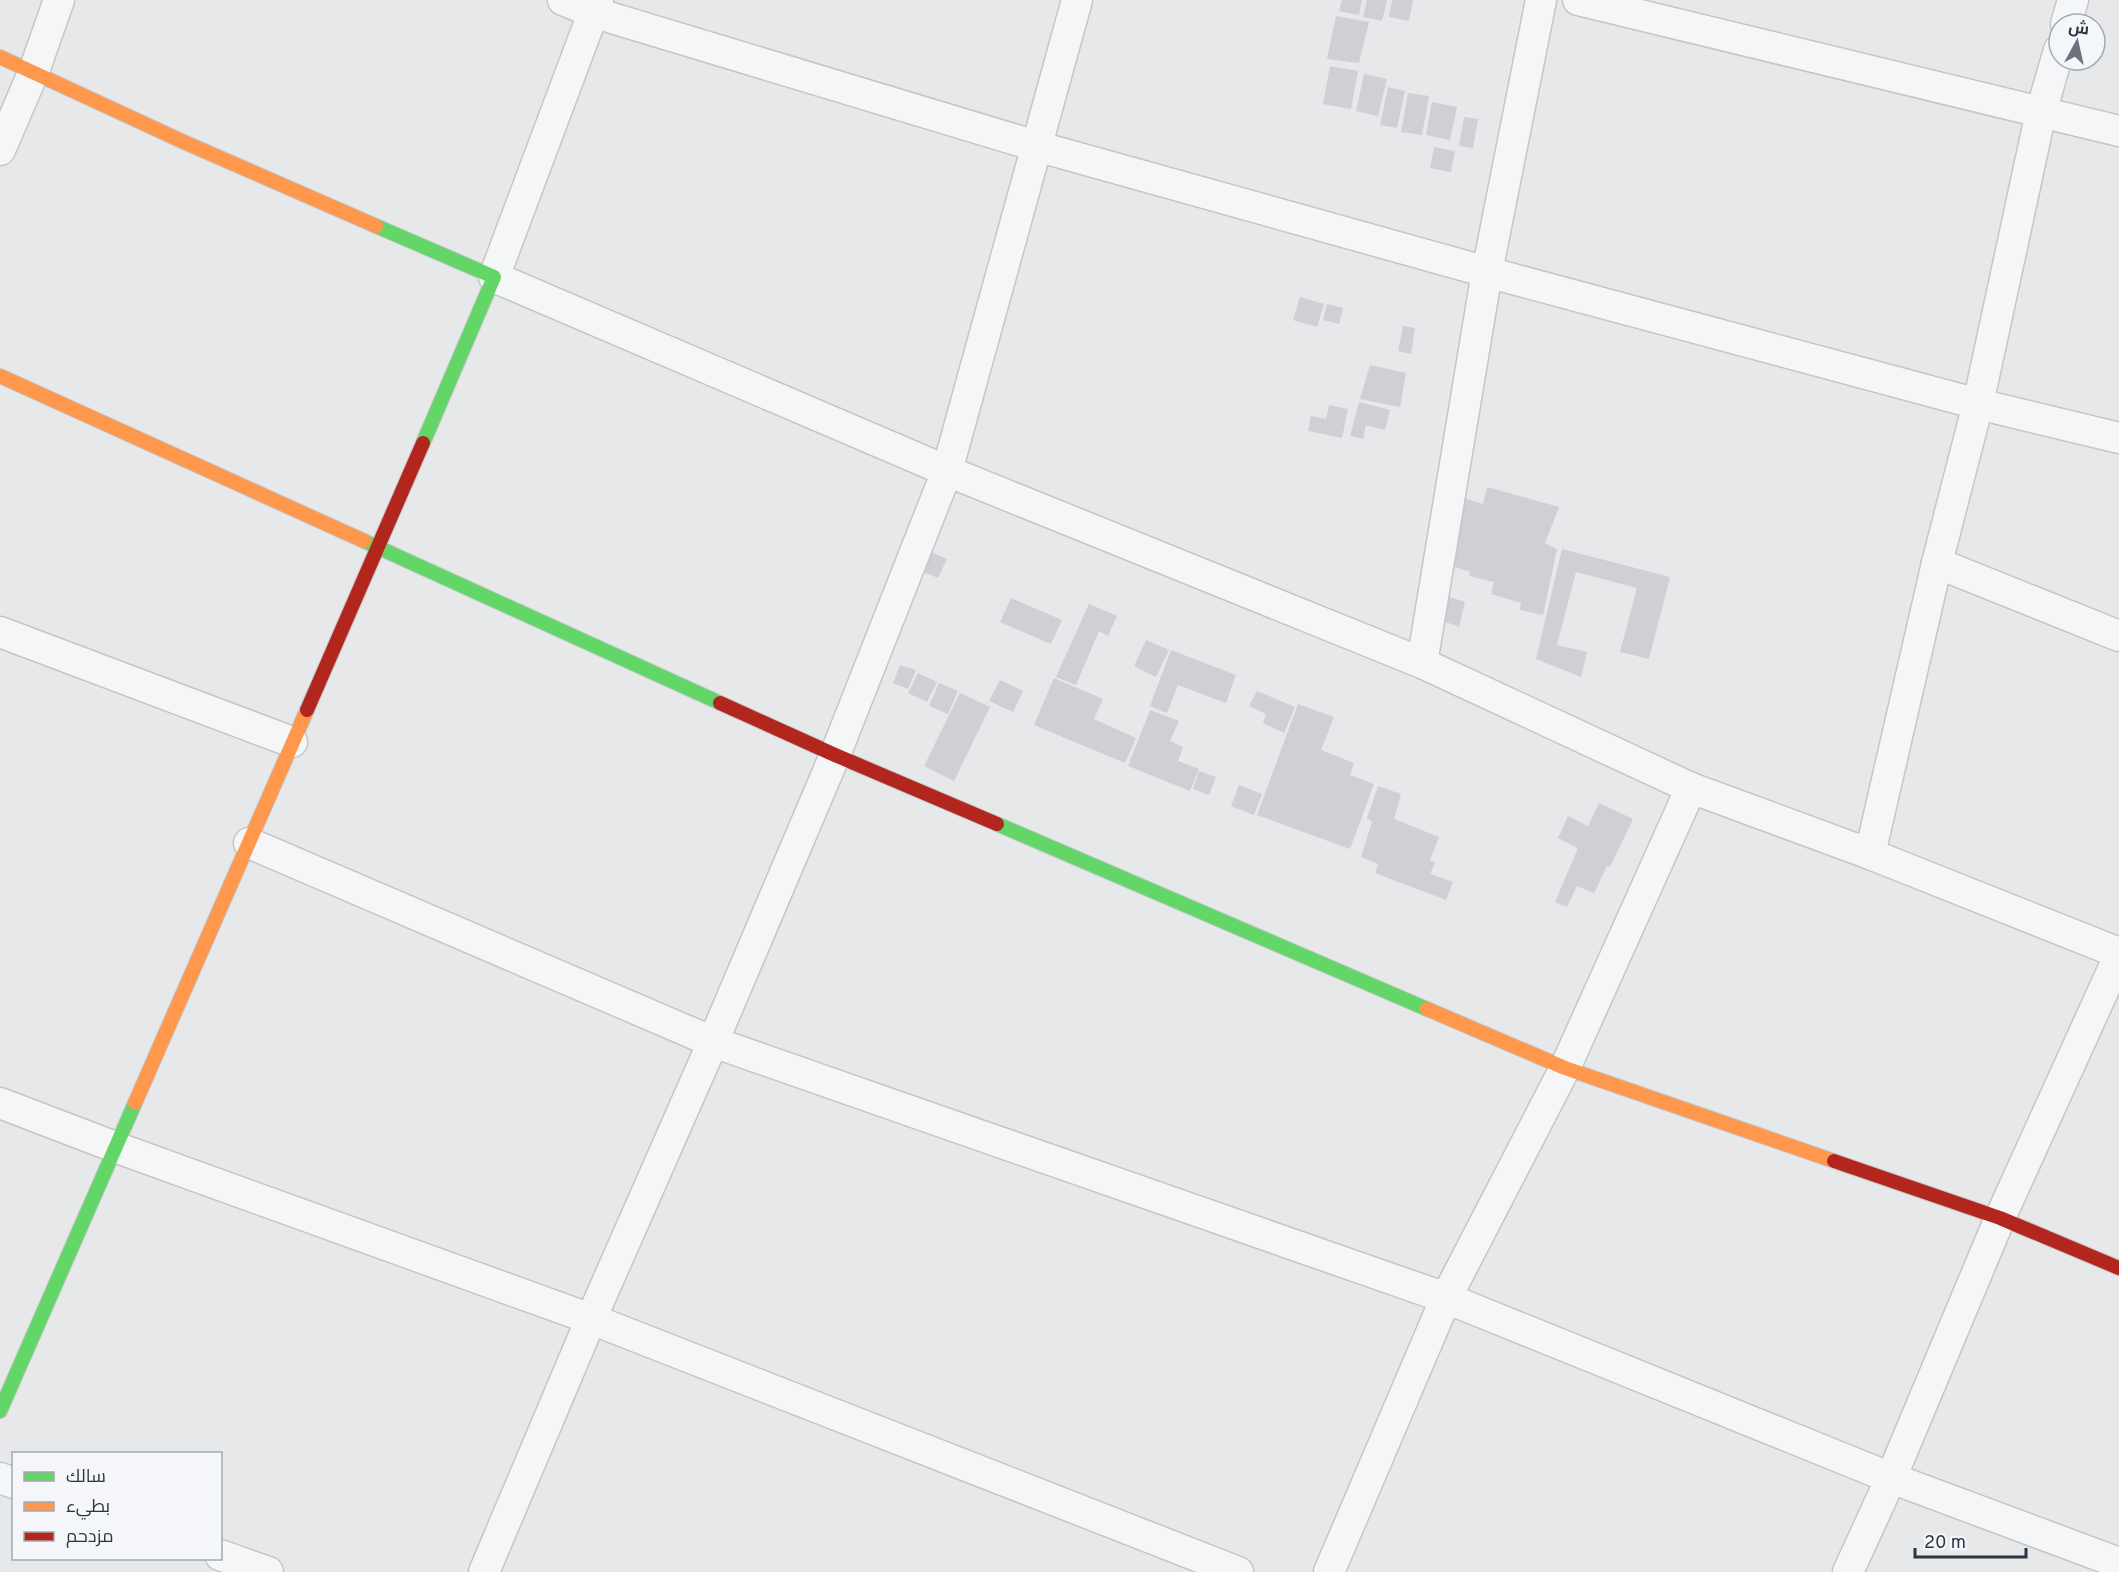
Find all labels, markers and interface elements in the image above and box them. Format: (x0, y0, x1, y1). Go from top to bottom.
north arrow (2047, 12, 2107, 72)
text: ش (2067, 18, 2090, 40)
legend (12, 1452, 222, 1560)
text: سالك (66, 1466, 106, 1489)
text: بطيء (66, 1496, 110, 1520)
scale bar (1915, 1521, 2026, 1559)
text: مزدحم (66, 1526, 114, 1549)
text: 20 m (1924, 1532, 1966, 1555)

